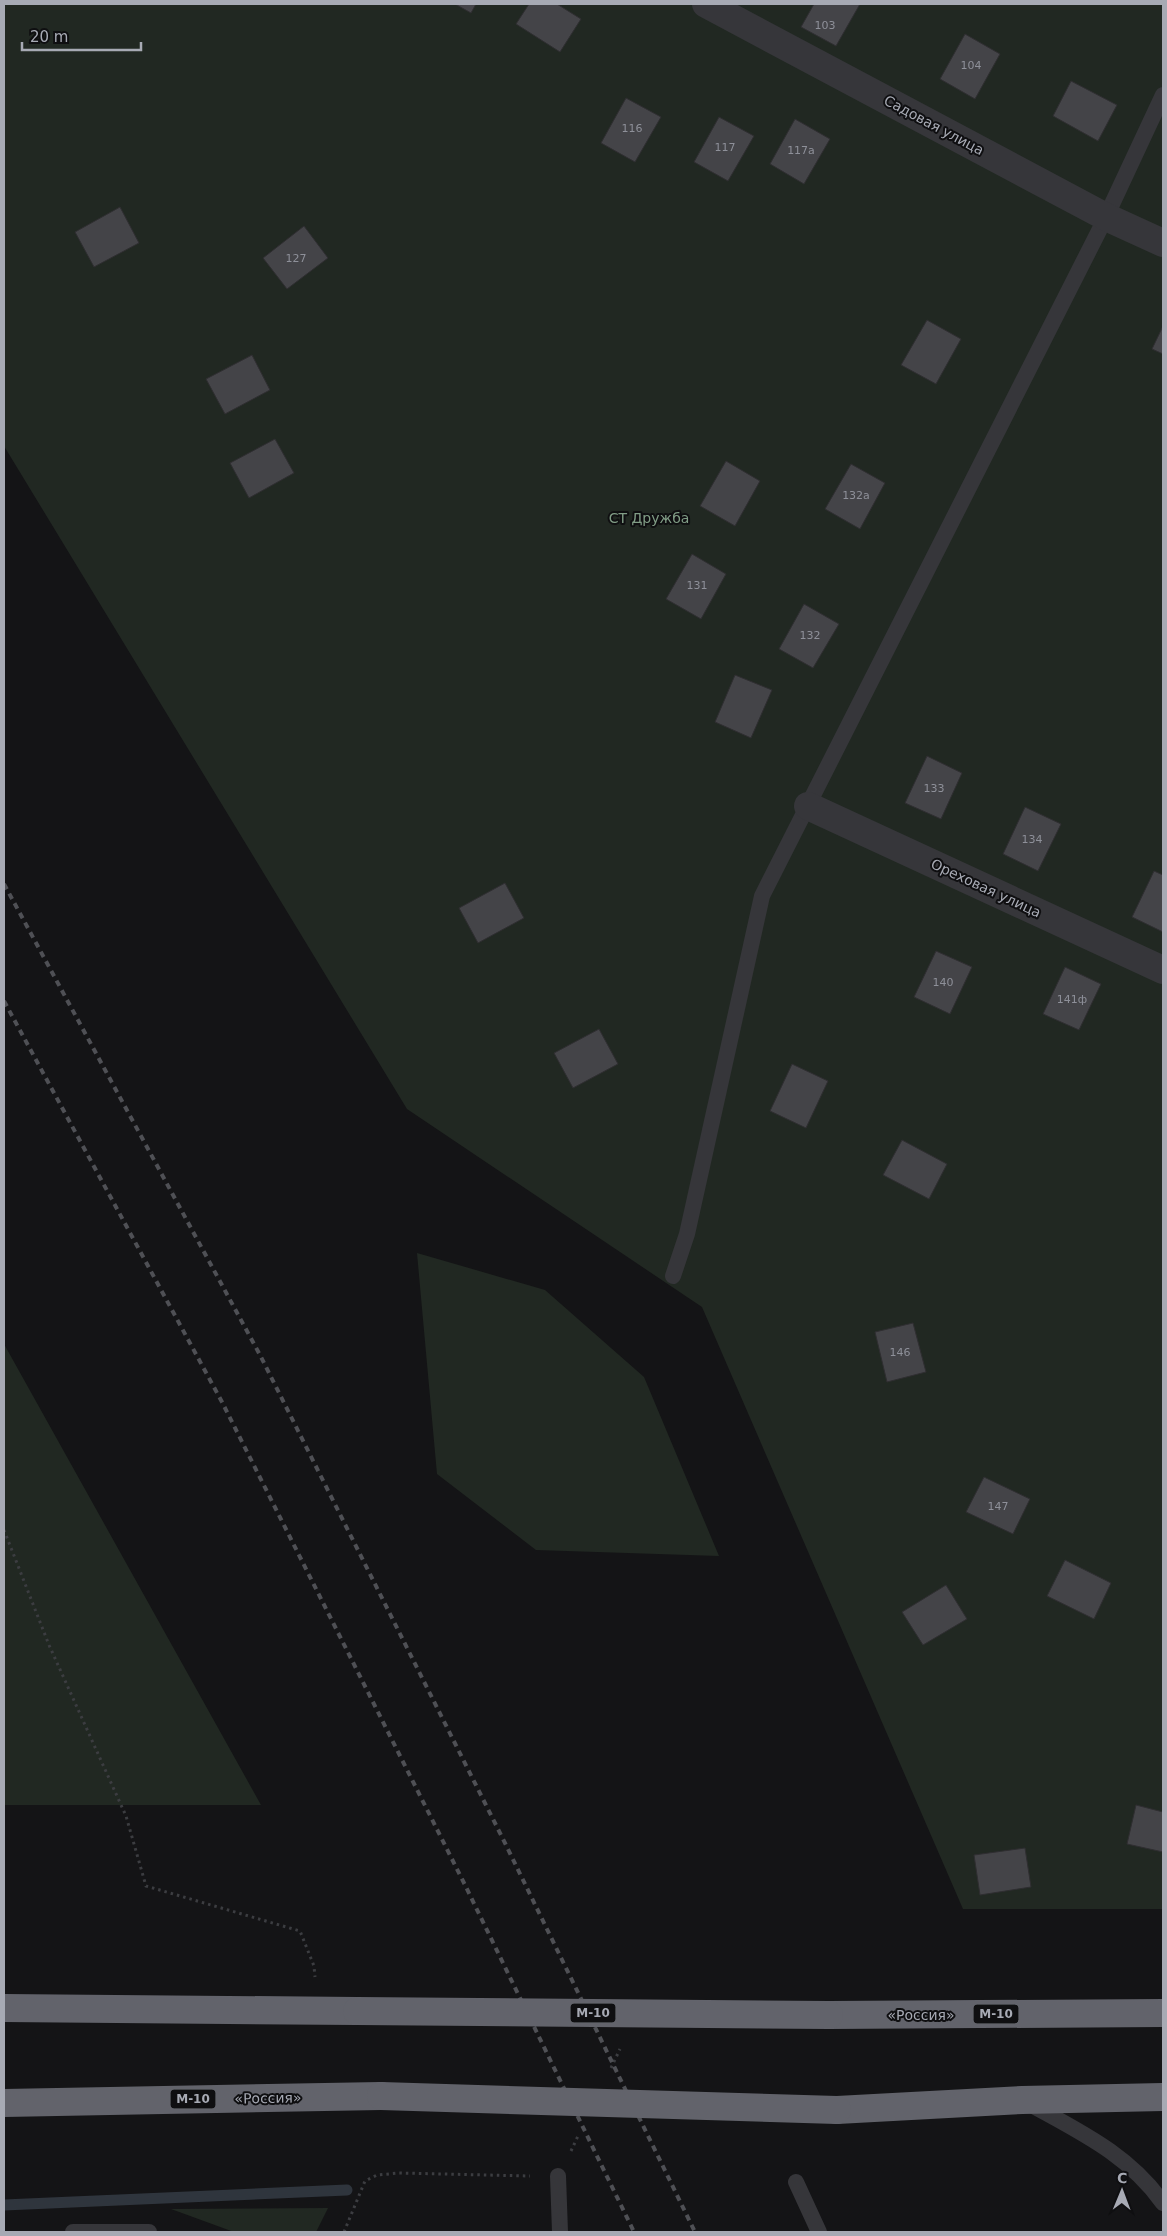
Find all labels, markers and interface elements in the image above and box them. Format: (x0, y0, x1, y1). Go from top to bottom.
house number: 103 (815, 19, 836, 32)
scale bar (22, 20, 141, 52)
text: 20 m (30, 28, 68, 46)
house number: 104 (961, 59, 982, 72)
street label: Садовая улица (881, 92, 987, 158)
house number: 116 (622, 122, 643, 135)
house number: 117 (715, 141, 736, 154)
house number: 117а (787, 144, 815, 157)
house number: 127 (286, 252, 307, 265)
house number: 132а (842, 489, 870, 502)
park label: СТ Дружба (609, 510, 689, 526)
house number: 131 (687, 579, 708, 592)
house number: 132 (800, 629, 821, 642)
house number: 133 (924, 782, 945, 795)
house number: 134 (1022, 833, 1043, 846)
street label: Ореховая улица (928, 855, 1044, 921)
house number: 140 (933, 976, 954, 989)
house number: 141ф (1057, 993, 1087, 1006)
house number: 146 (890, 1346, 911, 1359)
house number: 147 (988, 1500, 1009, 1513)
road number: М-10 (570, 2004, 616, 2022)
road number: М-10 (974, 2005, 1018, 2024)
street label: «Россия» (887, 2007, 955, 2023)
street label: «Россия» (234, 2089, 302, 2107)
road number: М-10 (170, 2090, 216, 2108)
north arrow (1097, 2166, 1147, 2216)
text: С (1117, 2170, 1128, 2186)

